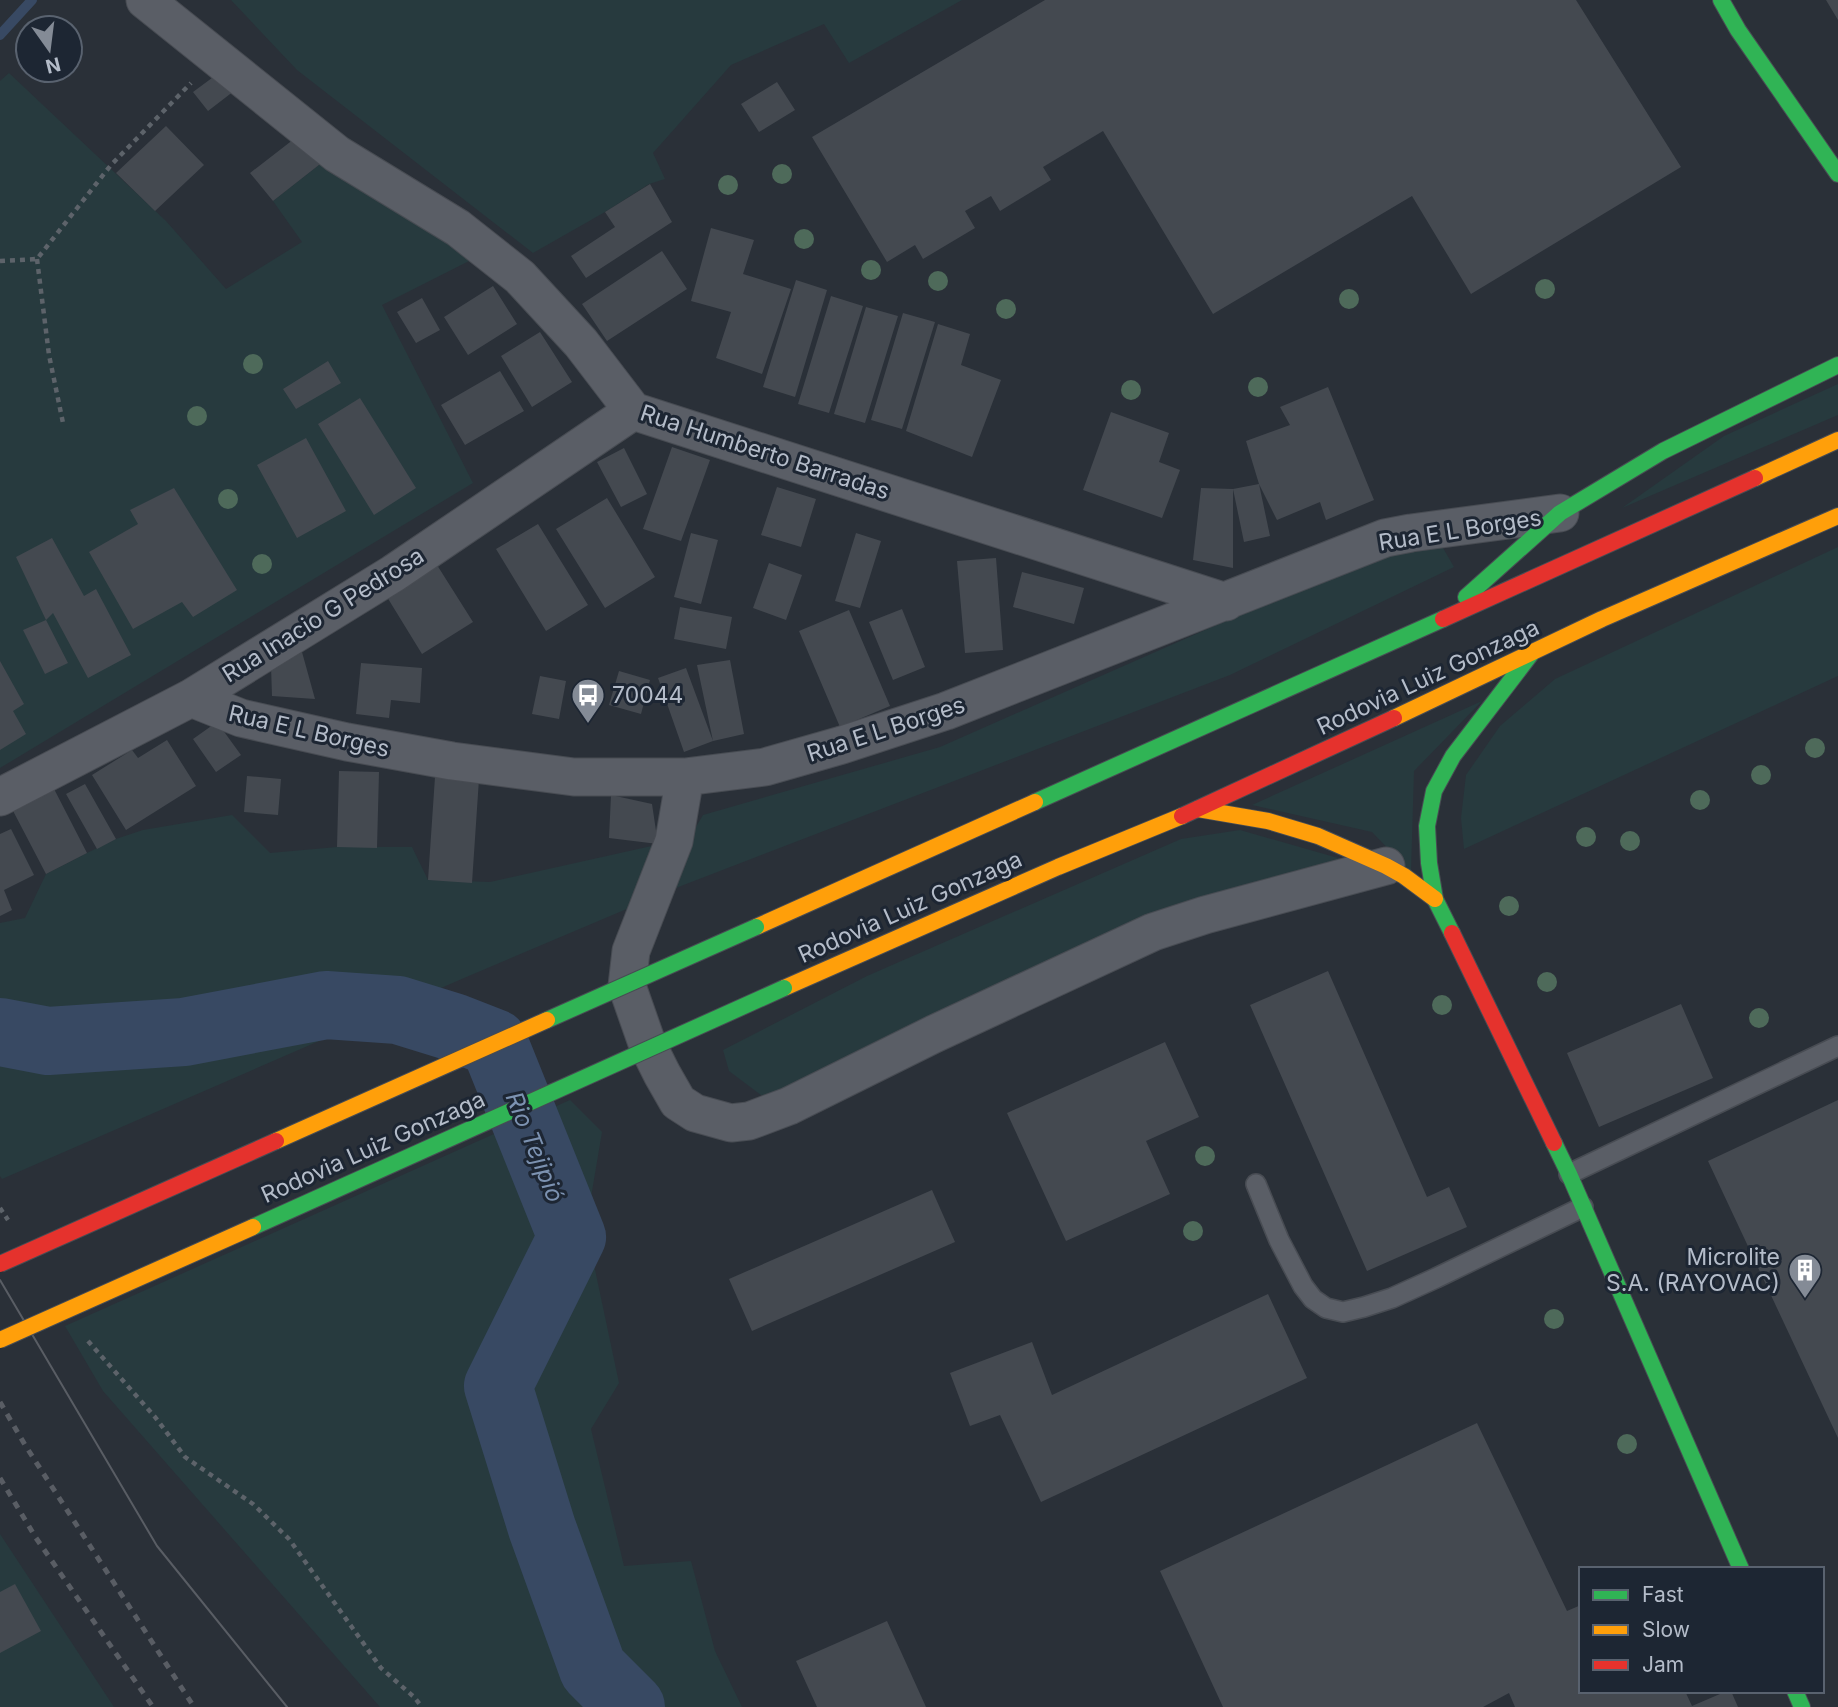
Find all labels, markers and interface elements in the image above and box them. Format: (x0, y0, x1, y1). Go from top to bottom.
north arrow (14, 14, 84, 84)
text: N (43, 52, 63, 78)
street label: Rua Humberto Barradas (637, 398, 893, 506)
street label: Rua E L Borges (1377, 503, 1543, 557)
street label: Rua Inacio G Pedrosa (217, 542, 429, 688)
street label: Rodovia Luiz Gonzaga (1312, 613, 1544, 741)
bus stop icon: 70044 (569, 676, 607, 725)
place label: 70044 (612, 681, 683, 709)
street label: Rua E L Borges (804, 690, 968, 768)
street label: Rua E L Borges (226, 699, 392, 763)
street label: Rodovia Luiz Gonzaga (794, 845, 1026, 969)
street label: Rodovia Luiz Gonzaga (257, 1085, 489, 1209)
water label: Rio Tejipió (500, 1088, 570, 1206)
place label: Microlite S.A. (RAYOVAC) (1606, 1243, 1780, 1297)
building icon: Microlite S.A. (RAYOVAC) (1786, 1251, 1824, 1300)
legend (1579, 1567, 1824, 1693)
text: Fast (1642, 1582, 1684, 1607)
text: Slow (1642, 1617, 1690, 1642)
text: Jam (1642, 1652, 1684, 1677)

